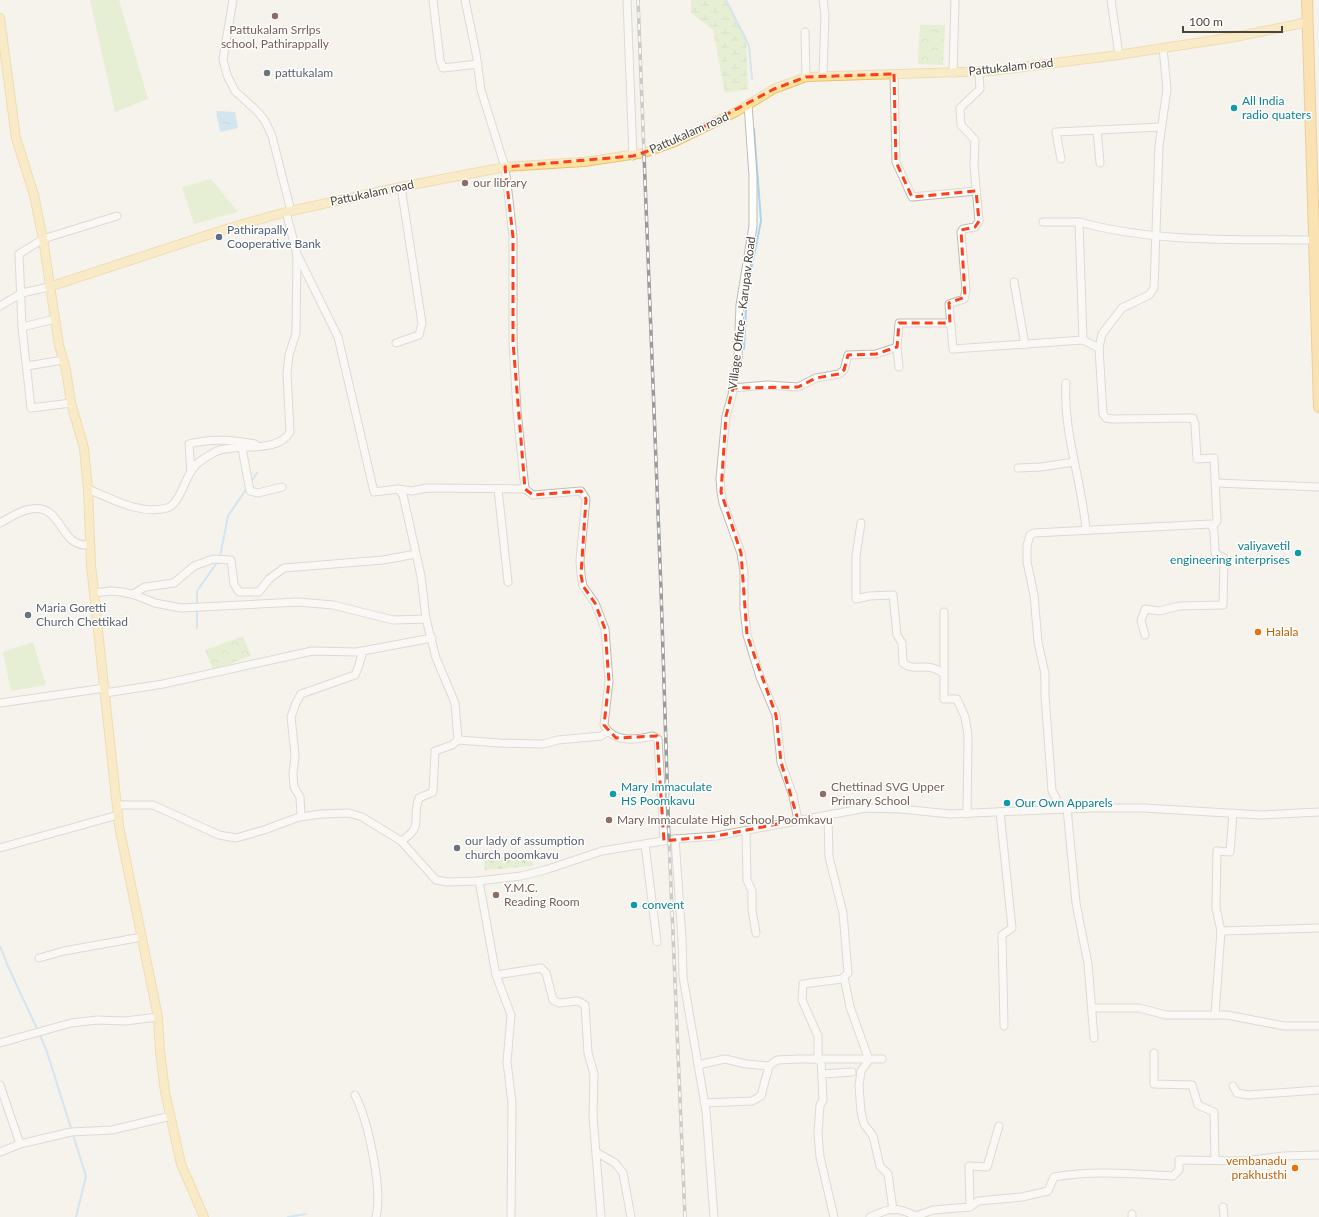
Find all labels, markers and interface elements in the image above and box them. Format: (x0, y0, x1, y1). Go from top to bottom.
scale bar (1183, 8, 1282, 34)
marker: Pattukalam Srrlps school, Pathirappally (270, 11, 280, 21)
text: 100 m (1189, 14, 1223, 29)
place label: Pattukalam Srrlps school, Pathirappally (221, 22, 330, 51)
street label: Pattukalam road (968, 55, 1054, 78)
place label: pattukalam (275, 65, 333, 80)
marker: pattukalam (262, 68, 272, 78)
place label: All India radio quaters (1242, 93, 1311, 122)
marker: All India radio quaters (1229, 103, 1239, 113)
street label: Pattukalam road (647, 108, 731, 157)
place label: our library (473, 175, 528, 190)
street label: Pattukalam road (329, 176, 415, 209)
marker: our library (460, 178, 470, 188)
place label: Pathirapally Cooperative Bank (227, 222, 322, 251)
marker: Pathirapally Cooperative Bank (214, 232, 224, 242)
street label: Village Office - Karupav Road (725, 236, 758, 390)
place label: valiyavetil engineering interprises (1170, 538, 1290, 567)
marker: valiyavetil engineering interprises (1293, 548, 1303, 558)
place label: Maria Goretti Church Chettikad (36, 600, 128, 629)
marker: Maria Goretti Church Chettikad (23, 610, 33, 620)
place label: Halala (1266, 624, 1299, 639)
marker: Halala (1253, 627, 1263, 637)
place label: Mary Immaculate HS Poomkavu (621, 779, 712, 808)
place label: Chettinad SVG Upper Primary School (831, 779, 945, 808)
marker: Mary Immaculate HS Poomkavu (608, 789, 618, 799)
marker: Chettinad SVG Upper Primary School (818, 789, 828, 799)
place label: Our Own Apparels (1015, 795, 1113, 810)
marker: Our Own Apparels (1002, 798, 1012, 808)
place label: Mary Immaculate High School Poomkavu (617, 812, 833, 827)
marker: Mary Immaculate High School Poomkavu (604, 815, 614, 825)
place label: our lady of assumption church poomkavu (465, 833, 584, 862)
marker: our lady of assumption church poomkavu (452, 843, 462, 853)
place label: Y.M.C. Reading Room (504, 880, 580, 909)
marker: Y.M.C. Reading Room (491, 890, 501, 900)
place label: convent (642, 897, 685, 912)
marker: convent (629, 900, 639, 910)
place label: vembanadu prakhusthi (1226, 1153, 1287, 1182)
marker: vembanadu prakhusthi (1290, 1163, 1300, 1173)

